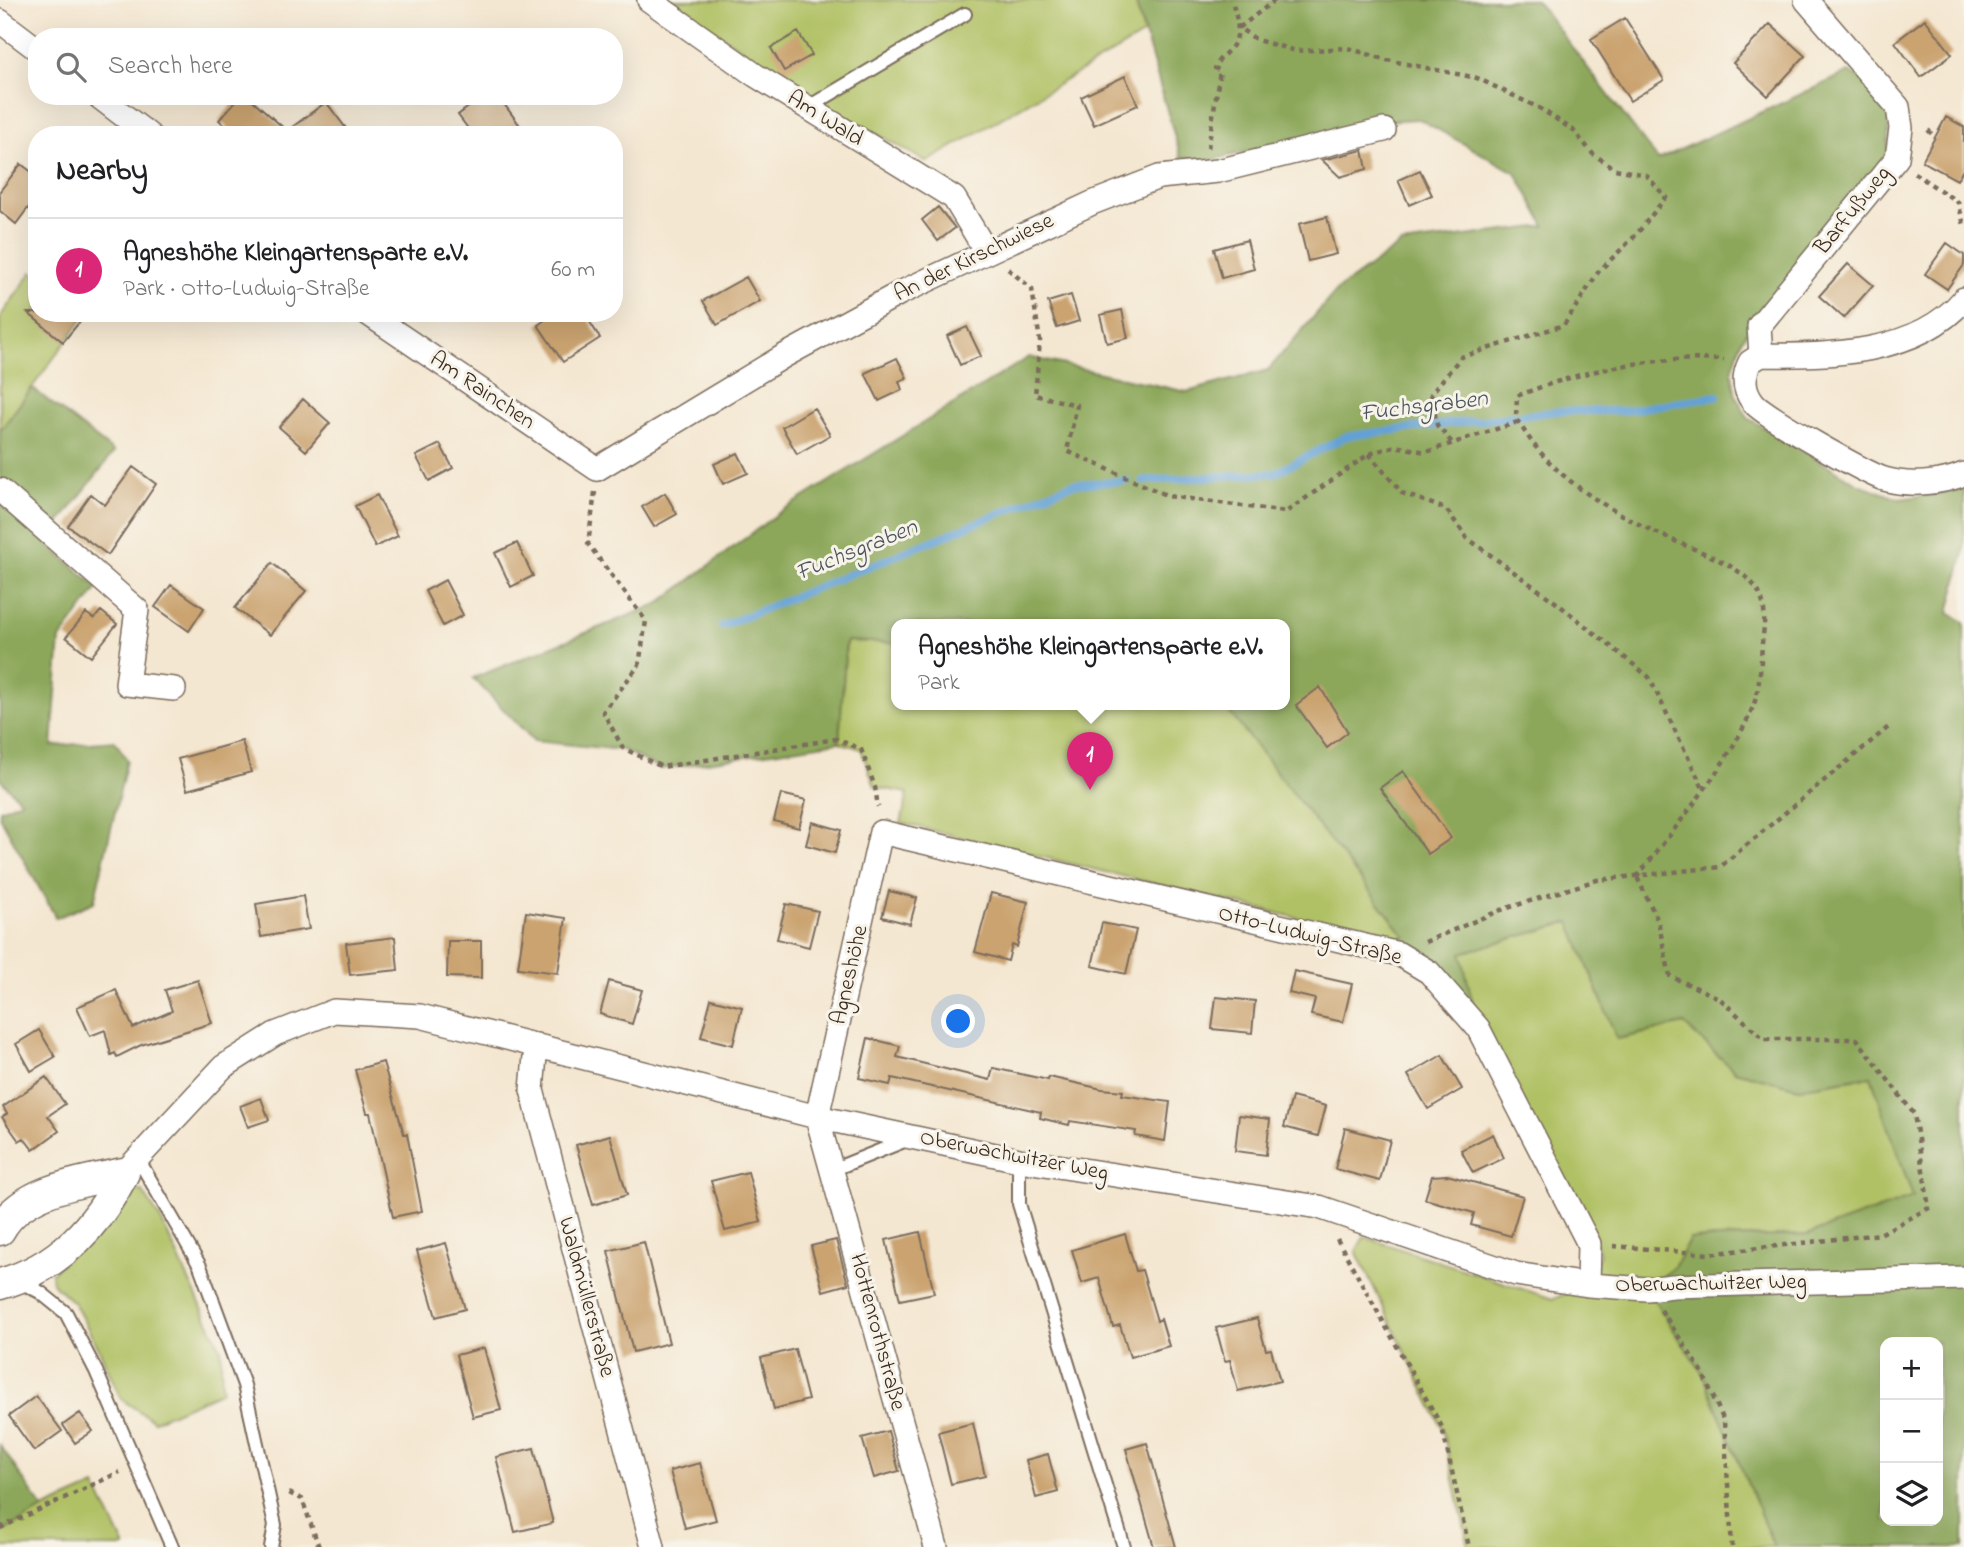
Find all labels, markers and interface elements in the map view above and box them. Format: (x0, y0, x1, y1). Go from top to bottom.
search box (28, 28, 623, 105)
icon: search (52, 48, 90, 86)
text: Search here (108, 48, 233, 86)
street label: Am Wald (780, 83, 870, 155)
text: Nearby (56, 150, 148, 194)
street label: Barfußweg (1806, 159, 1900, 264)
street label: An der Kirschwiese (888, 205, 1060, 311)
text: Agneshöhe Kleingartensparte e.V. (123, 235, 468, 273)
text: 1 (75, 254, 83, 287)
text: 60 m (551, 254, 595, 287)
text: Park · Otto-Ludwig-Straße (123, 273, 369, 306)
street label: Am Rainchen (423, 343, 541, 439)
water label: Fuchsgraben (1358, 382, 1491, 432)
water label: Fuchsgraben (791, 510, 924, 591)
popup (891, 619, 1290, 710)
text: Agneshöhe Kleingartensparte e.V. (918, 629, 1263, 667)
text: Park (918, 667, 960, 700)
pin: 1 (1067, 732, 1113, 790)
street label: Otto-Ludwig-Straße (1214, 897, 1406, 976)
street label: Agneshöhe (823, 921, 879, 1028)
your location (941, 1004, 975, 1038)
street label: Oberwachwitzer Weg (917, 1122, 1111, 1191)
street label: Waldmüllerstraße (549, 1213, 623, 1381)
street label: Hottenrothstraße (840, 1250, 914, 1415)
street label: Oberwachwitzer Weg (1615, 1266, 1807, 1303)
map controls (1880, 1337, 1943, 1526)
button: + (1880, 1337, 1943, 1400)
button: − (1880, 1400, 1943, 1463)
button: layers (1880, 1463, 1943, 1526)

